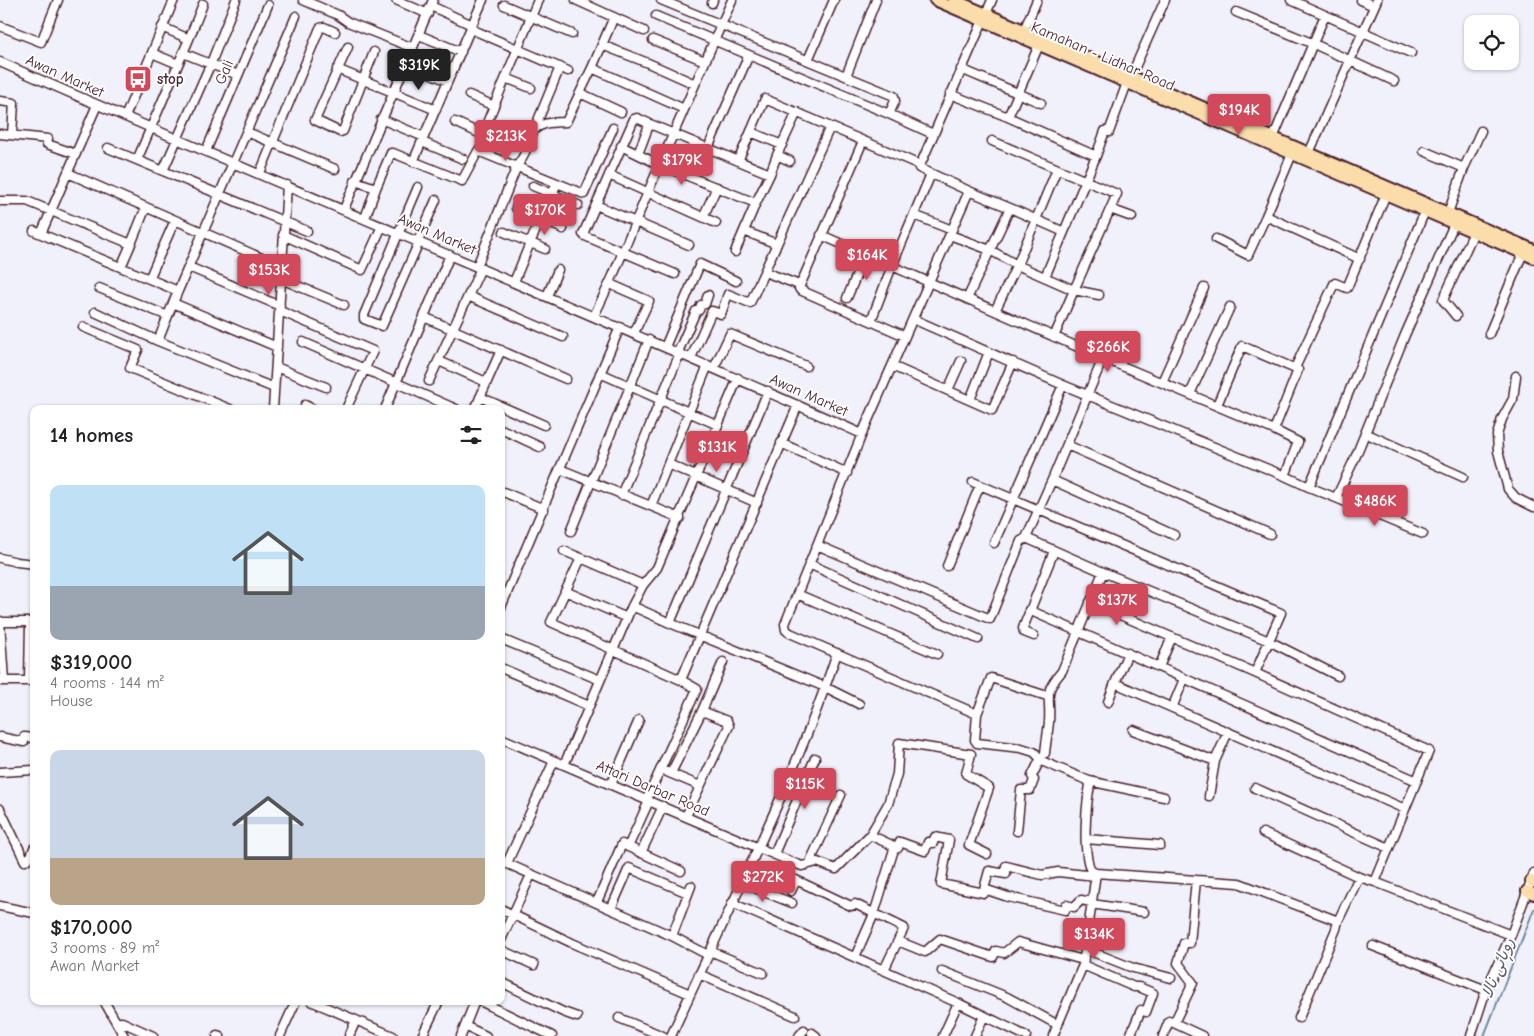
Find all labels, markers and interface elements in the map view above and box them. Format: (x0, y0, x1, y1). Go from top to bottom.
map controls (1464, 15, 1519, 70)
button: locate (1464, 15, 1519, 70)
street label: Kamahan - Lidhar Road (1028, 18, 1178, 94)
pin: $319K (384, 48, 454, 91)
street label: Awan Market (23, 51, 107, 101)
text: $319K (398, 56, 440, 74)
street label: Gali (211, 57, 237, 87)
bus stop icon: stop (123, 64, 153, 94)
place label: stop (157, 70, 184, 88)
pin: $194K (1204, 94, 1274, 136)
text: $194K (1219, 101, 1259, 119)
pin: $213K (471, 120, 541, 162)
text: $213K (486, 127, 526, 145)
pin: $179K (647, 144, 717, 186)
text: $179K (662, 151, 702, 169)
pin: $170K (510, 194, 580, 236)
text: $170K (524, 201, 566, 219)
street label: Awan Market (395, 209, 480, 259)
pin: $164K (832, 238, 902, 281)
text: $164K (847, 246, 887, 264)
pin: $153K (234, 254, 304, 296)
text: $153K (248, 261, 290, 279)
pin: $266K (1073, 330, 1143, 373)
text: $266K (1086, 338, 1130, 356)
street label: Awan Market (767, 370, 851, 420)
icon: filters (457, 421, 485, 449)
text: 14 homes (50, 423, 133, 447)
pin: $131K (682, 430, 752, 473)
text: $131K (697, 438, 737, 456)
pin: $486K (1340, 484, 1410, 527)
text: $486K (1354, 492, 1396, 510)
icon: home (223, 518, 313, 608)
pin: $137K (1082, 584, 1152, 626)
text: $137K (1097, 591, 1137, 609)
text: $319,000 (50, 650, 132, 674)
text: 4 rooms · 144 m² (50, 674, 164, 692)
text: House (50, 692, 93, 710)
street label: Attari Darbar Road (594, 756, 712, 820)
pin: $115K (770, 768, 840, 810)
text: $115K (785, 775, 825, 793)
icon: home (223, 783, 313, 873)
pin: $272K (728, 860, 798, 903)
text: $272K (742, 868, 784, 886)
text: $170,000 (50, 915, 132, 939)
pin: $134K (1059, 918, 1129, 960)
text: $134K (1074, 925, 1114, 943)
water label: روہائی نالا (1478, 936, 1521, 1001)
text: 3 rooms · 89 m² (50, 939, 159, 957)
text: Awan Market (50, 957, 139, 975)

